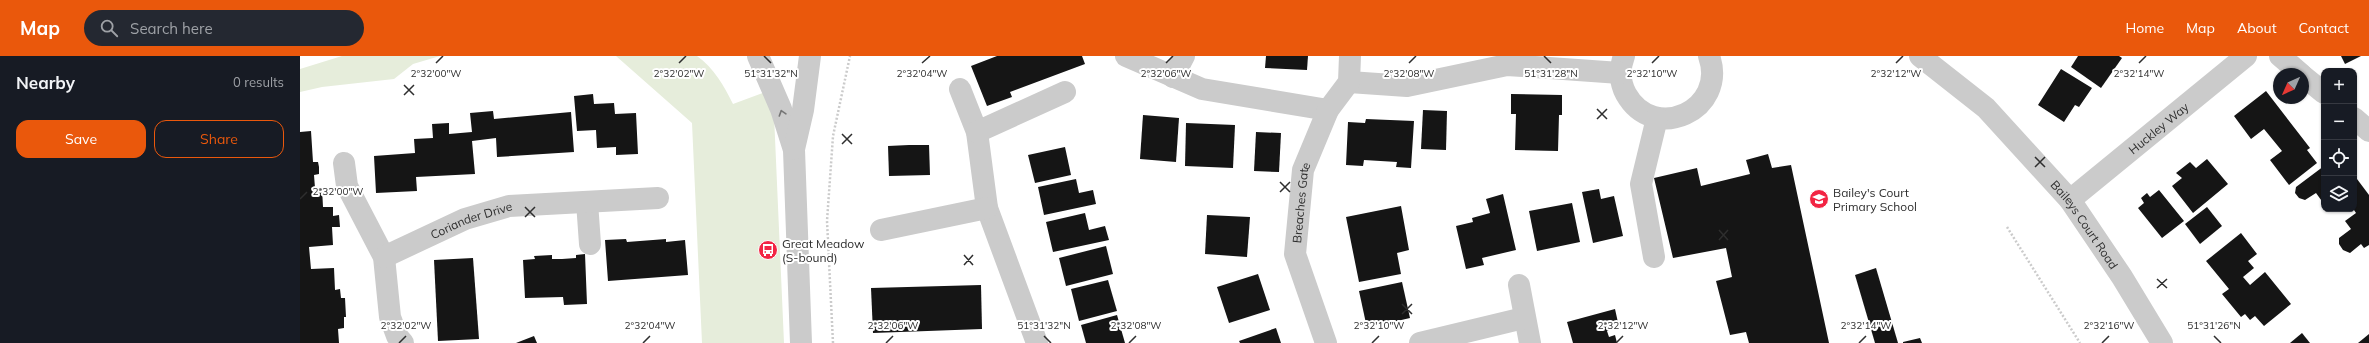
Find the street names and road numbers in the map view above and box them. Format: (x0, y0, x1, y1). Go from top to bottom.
street label: Huckley Way (2125, 98, 2192, 157)
street label: Breaches Gate (1289, 160, 1313, 244)
street label: Baileys Court Road (2048, 177, 2122, 272)
street label: Coriander Drive (428, 198, 514, 242)

